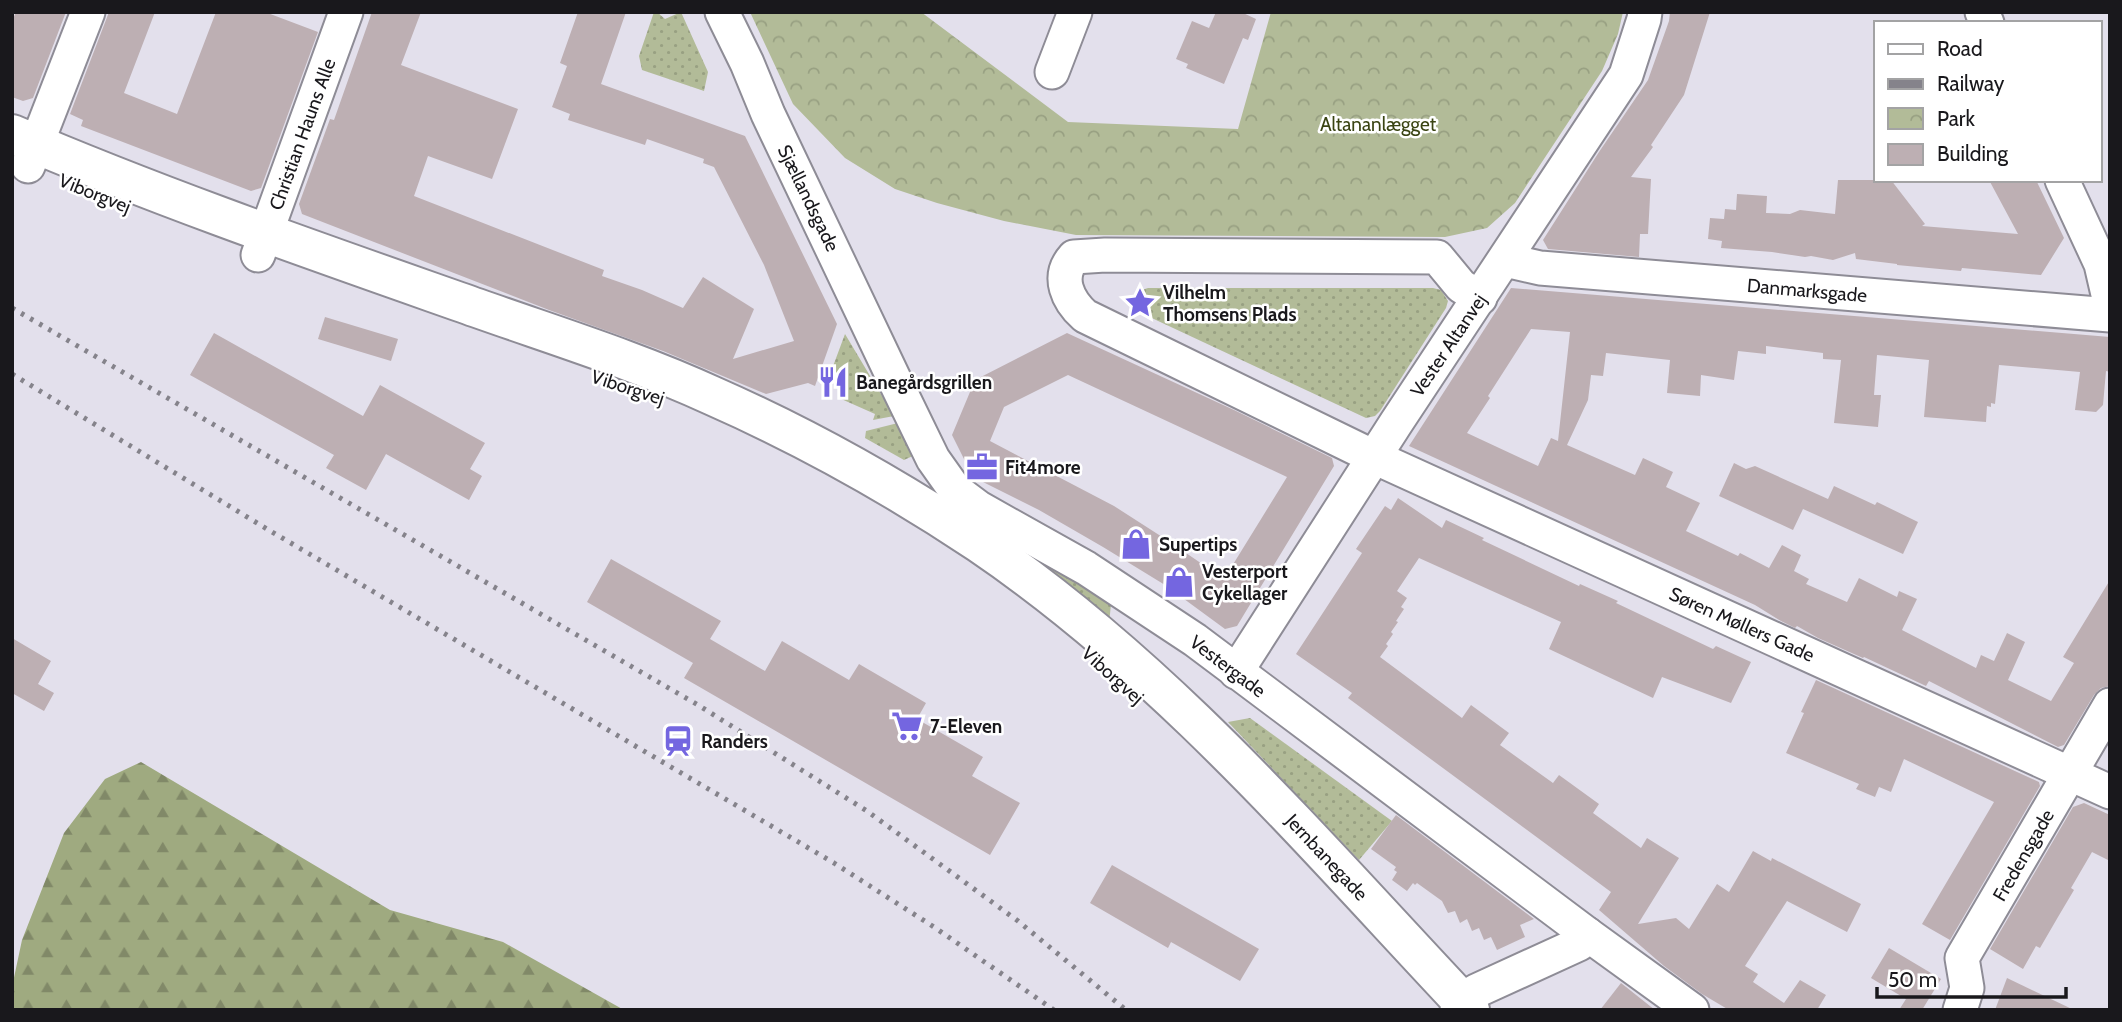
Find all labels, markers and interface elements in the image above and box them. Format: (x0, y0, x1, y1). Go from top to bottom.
legend (1874, 21, 2101, 182)
text: Road (1937, 36, 1983, 61)
street label: Christian Hauns Alle (264, 55, 341, 213)
text: Railway (1937, 71, 2005, 96)
text: Park (1937, 106, 1975, 131)
park label: Altananlægget (1320, 113, 1437, 136)
street label: Sjællandsgade (773, 141, 844, 256)
text: Building (1937, 141, 2009, 166)
street label: Viborgvej (55, 169, 134, 218)
street label: Danmarksgade (1746, 274, 1868, 307)
place label: Vilhelm Thomsens Plads (1163, 281, 1296, 326)
place icon: Vilhelm Thomsens Plads (1123, 286, 1157, 320)
street label: Vester Altanvej (1406, 289, 1491, 401)
street label: Viborgvej (588, 365, 667, 410)
restaurant icon: Banegårdsgrillen (816, 365, 850, 399)
place label: Banegårdsgrillen (856, 371, 992, 394)
office icon: Fit4more (965, 450, 999, 484)
place label: Fit4more (1005, 456, 1081, 479)
shop icon: Supertips (1119, 527, 1153, 561)
place label: Supertips (1159, 533, 1237, 556)
place label: Vesterport Cykellager (1202, 560, 1288, 605)
shop icon: Vesterport Cykellager (1162, 565, 1196, 599)
street label: Søren Møllers Gade (1666, 582, 1818, 667)
street label: Vestergade (1185, 630, 1270, 702)
street label: Viborgvej (1077, 641, 1149, 709)
supermarket icon: 7-Eleven (890, 709, 924, 743)
place label: 7-Eleven (930, 715, 1002, 738)
station icon: Randers (661, 724, 695, 758)
place label: Randers (701, 730, 768, 753)
street label: Fredensgade (1988, 805, 2059, 905)
street label: Jernbanegade (1280, 809, 1373, 906)
scale bar (1877, 956, 2066, 1000)
text: 50 m (1888, 967, 1937, 992)

